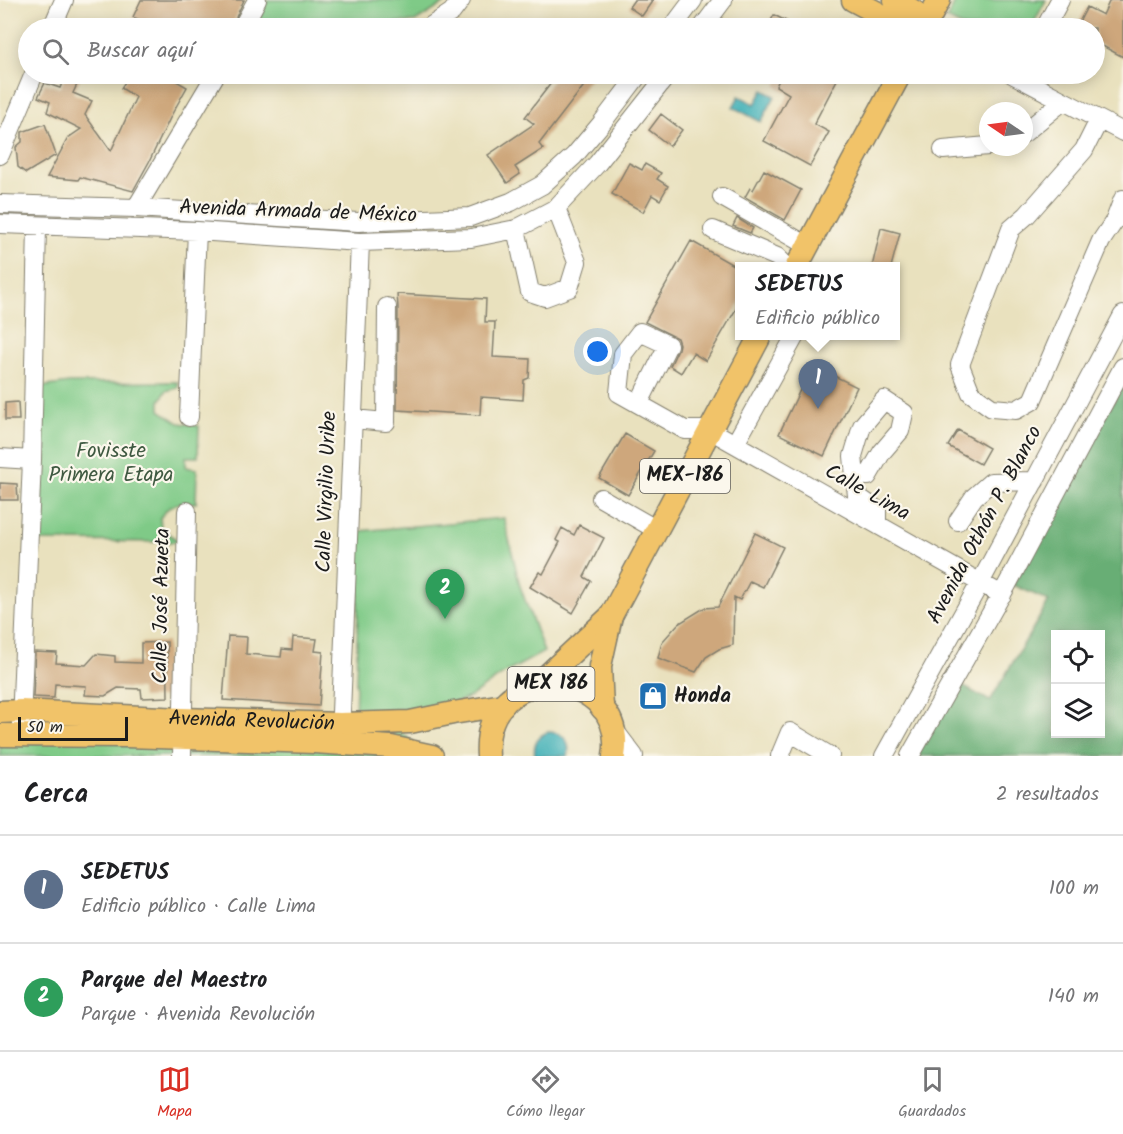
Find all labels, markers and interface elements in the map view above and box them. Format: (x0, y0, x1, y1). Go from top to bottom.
search box (18, 18, 1105, 84)
text: Buscar aquí (87, 34, 194, 69)
icon: search (39, 35, 72, 68)
north arrow (979, 102, 1033, 156)
street label: Avenida Armada de México (178, 191, 418, 233)
popup (735, 262, 900, 340)
text: SEDETUS (755, 268, 843, 303)
text: Edificio público (755, 303, 880, 335)
your location (583, 337, 612, 366)
pin: 1 (798, 360, 838, 409)
street label: Calle Virgilio Uribe (308, 410, 346, 573)
street label: Avenida Othón P. Blanco (919, 420, 1051, 630)
park label: Fovisste Primera Etapa (49, 435, 173, 492)
street label: Calle Lima (818, 456, 916, 530)
road number: MEX-186 (640, 459, 730, 493)
street label: Calle José Azueta (144, 528, 180, 684)
pin: 2 (426, 570, 464, 619)
map controls (1051, 630, 1105, 738)
button: locate (1051, 630, 1105, 684)
road number: MEX 186 (508, 667, 594, 701)
shop icon: Honda (637, 680, 669, 712)
place label: Honda (674, 680, 731, 713)
button: layers (1051, 684, 1105, 738)
street label: Avenida Revolución (168, 702, 335, 740)
scale bar (18, 714, 128, 742)
text: 50 m (27, 715, 63, 740)
text: Cerca (24, 774, 88, 816)
text: 2 resultados (996, 779, 1099, 811)
text: SEDETUS (81, 856, 169, 891)
text: 1 (40, 873, 47, 905)
text: 100 m (1049, 873, 1099, 905)
text: Edificio público · Calle Lima (81, 891, 316, 923)
text: Parque del Maestro (81, 964, 267, 999)
text: 2 (38, 981, 49, 1013)
text: 140 m (1048, 981, 1099, 1013)
text: Parque · Avenida Revolución (81, 999, 315, 1031)
tab: Mapa (157, 1063, 192, 1124)
tab: Cómo llegar (506, 1063, 585, 1124)
tab: Guardados (898, 1063, 966, 1124)

